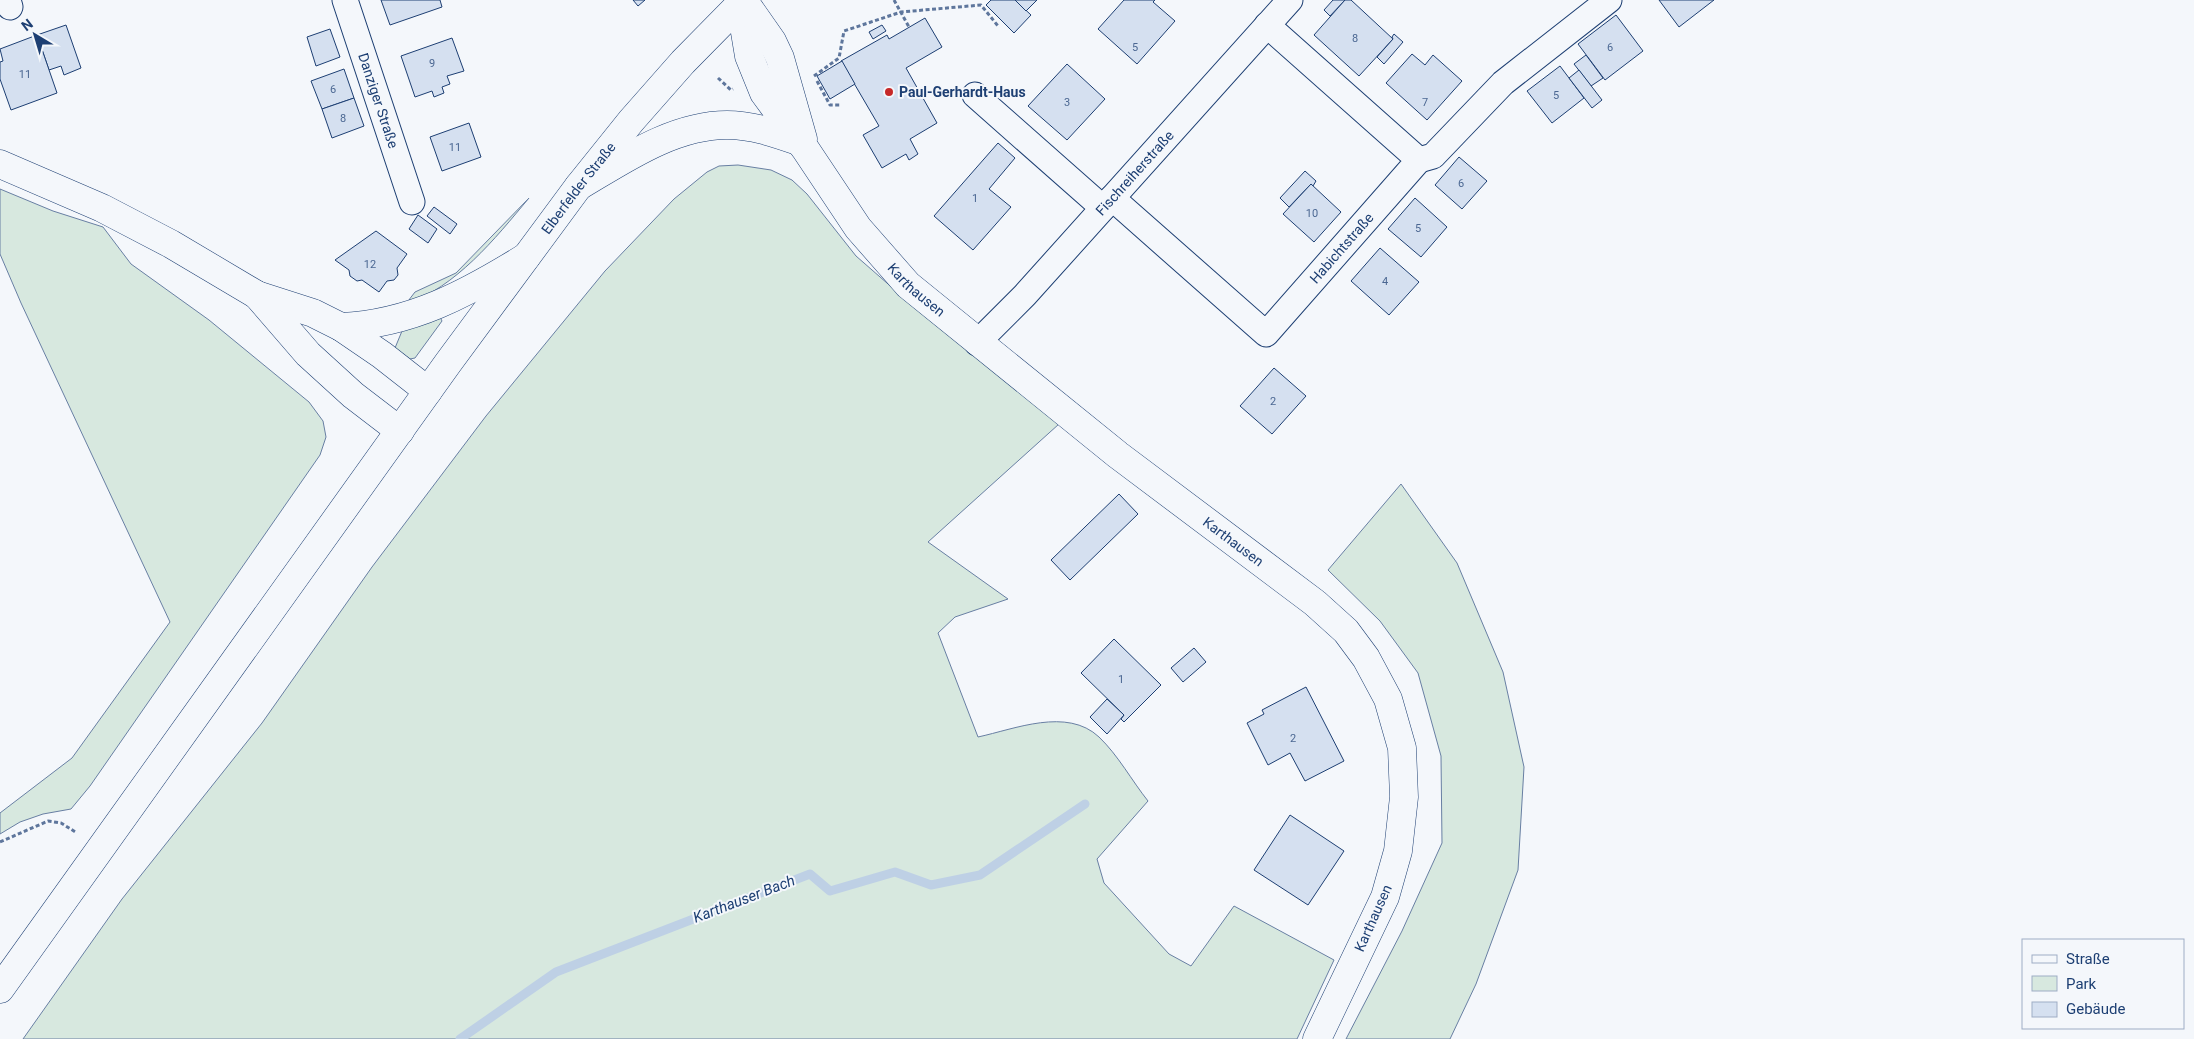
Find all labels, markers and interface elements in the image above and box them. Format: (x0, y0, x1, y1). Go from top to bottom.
north arrow (10, 10, 60, 60)
text: N (18, 15, 36, 34)
house number: 8 (1352, 32, 1358, 45)
house number: 5 (1132, 41, 1138, 54)
house number: 6 (1607, 41, 1613, 54)
street label: Danziger Straße (355, 51, 402, 150)
house number: 9 (429, 57, 435, 70)
house number: 11 (19, 68, 31, 81)
house number: 6 (330, 83, 336, 96)
place label: Paul-Gerhardt-Haus (899, 84, 1026, 100)
marker: Paul-Gerhardt-Haus (883, 86, 895, 98)
house number: 5 (1553, 89, 1559, 102)
house number: 3 (1064, 96, 1070, 109)
house number: 7 (1422, 96, 1428, 109)
house number: 8 (340, 112, 346, 125)
street label: Fischreiherstraße (1092, 127, 1177, 219)
street label: Elberfelder Straße (538, 139, 619, 237)
house number: 11 (449, 141, 461, 154)
house number: 6 (1458, 177, 1464, 190)
house number: 1 (972, 192, 978, 205)
house number: 10 (1306, 207, 1318, 220)
street label: Habichtstraße (1306, 210, 1377, 286)
house number: 5 (1415, 222, 1421, 235)
house number: 12 (364, 258, 376, 271)
street label: Karthausen (885, 260, 948, 320)
house number: 4 (1382, 275, 1388, 288)
house number: 2 (1270, 395, 1276, 408)
street label: Karthausen (1200, 514, 1267, 569)
house number: 1 (1118, 673, 1124, 686)
house number: 2 (1290, 732, 1296, 745)
water label: Karthauser Bach (691, 871, 797, 927)
street label: Karthausen (1351, 882, 1395, 954)
legend (2022, 939, 2184, 1029)
text: Straße (2066, 950, 2110, 968)
text: Park (2066, 975, 2097, 993)
text: Gebäude (2066, 1000, 2125, 1018)

